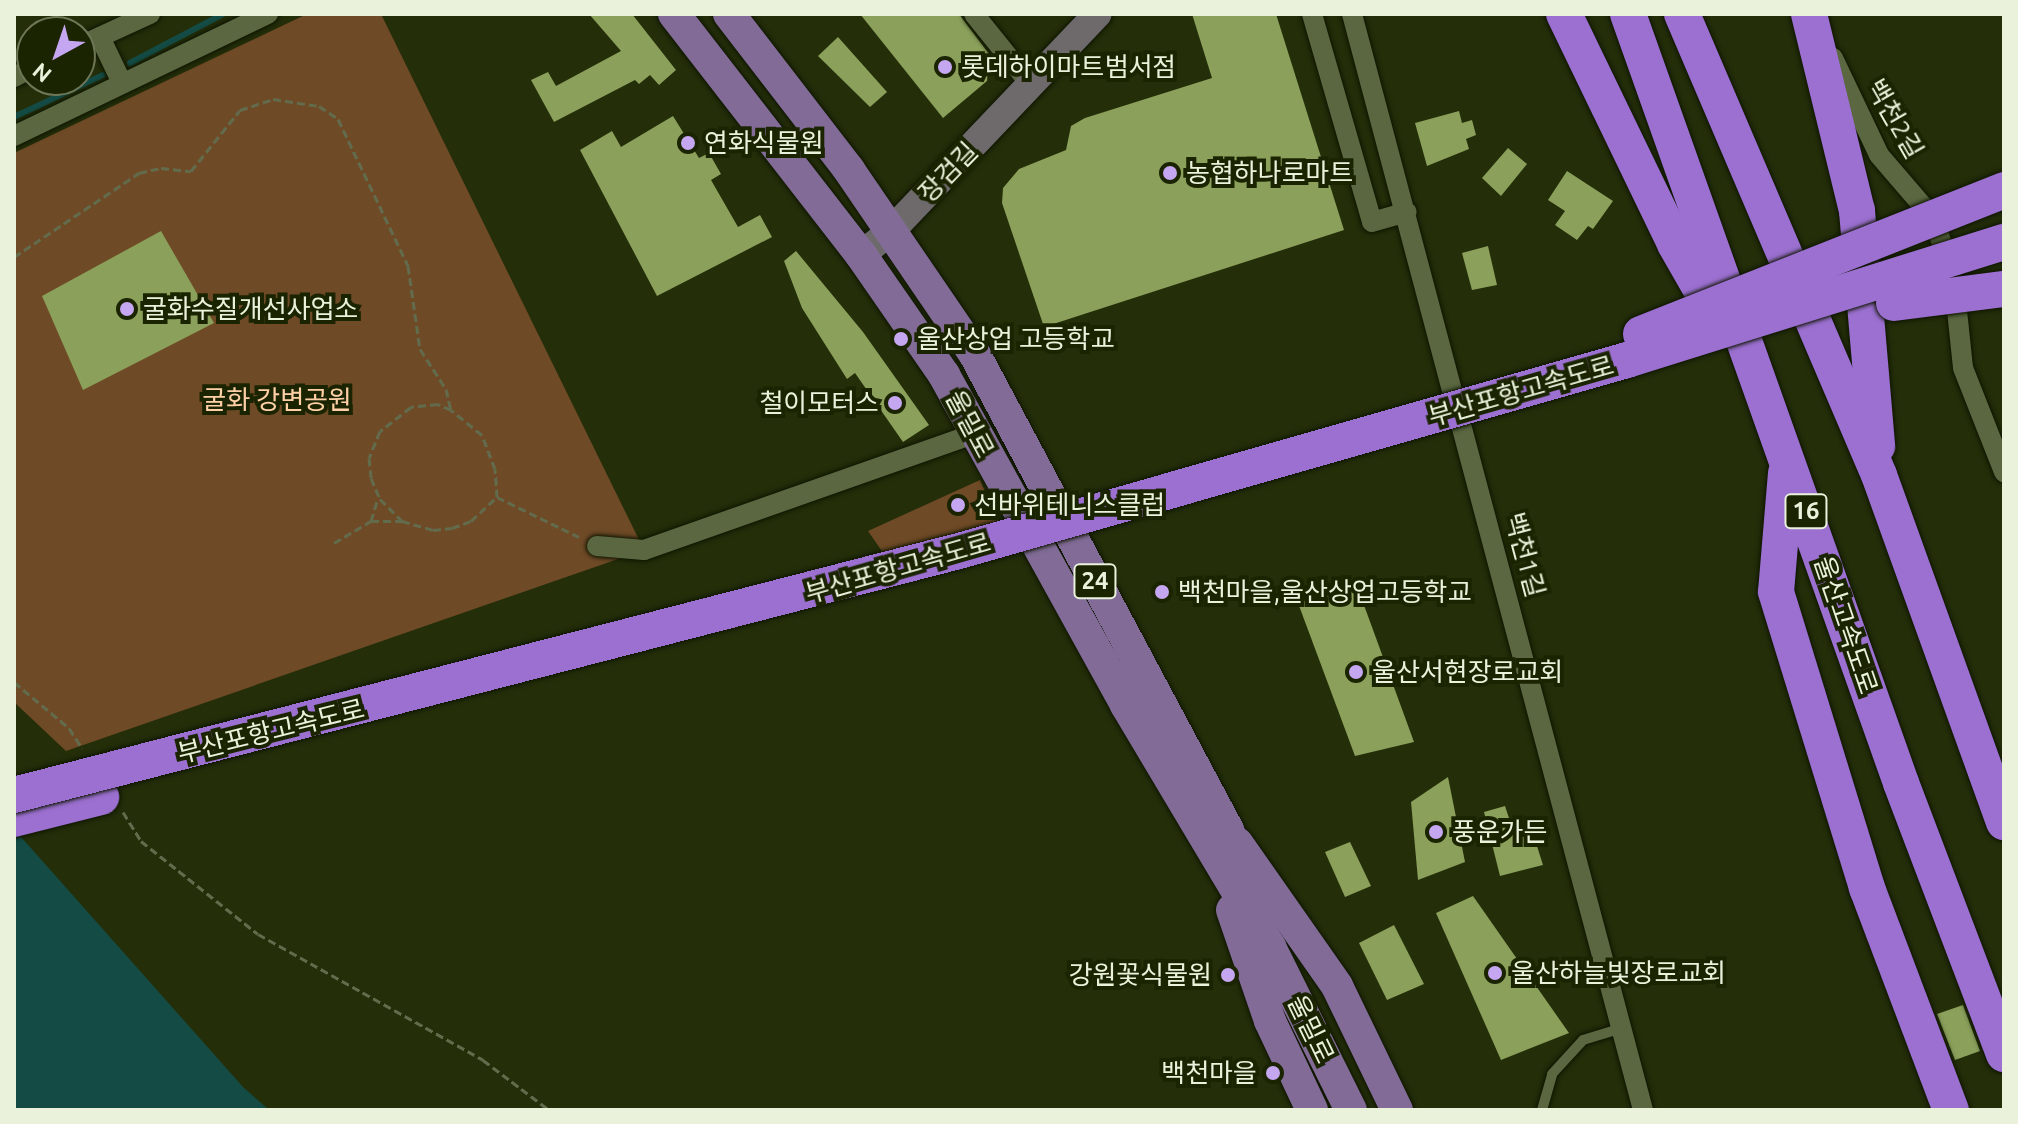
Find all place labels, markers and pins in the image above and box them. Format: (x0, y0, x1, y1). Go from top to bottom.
place label: 롯데하이마트범서점 (961, 51, 1176, 83)
marker: 롯데하이마트범서점 (936, 58, 954, 76)
place label: 연화식물원 (704, 127, 824, 159)
marker: 연화식물원 (679, 134, 697, 152)
place label: 농협하나로마트 (1186, 157, 1353, 189)
marker: 농협하나로마트 (1161, 164, 1179, 182)
place label: 굴화수질개선사업소 (143, 293, 358, 325)
marker: 굴화수질개선사업소 (118, 300, 136, 318)
place label: 울산상업 고등학교 (917, 323, 1114, 355)
marker: 울산상업 고등학교 (892, 330, 910, 348)
place label: 철이모터스 (759, 387, 879, 419)
marker: 철이모터스 (886, 394, 904, 412)
place label: 선바위테니스클럽 (974, 489, 1165, 521)
marker: 선바위테니스클럽 (949, 496, 967, 514)
place label: 백천마을,울산상업고등학교 (1178, 576, 1471, 608)
marker: 백천마을,울산상업고등학교 (1153, 583, 1171, 601)
place label: 울산서현장로교회 (1372, 656, 1563, 688)
marker: 울산서현장로교회 (1347, 663, 1365, 681)
place label: 풍운가든 (1452, 816, 1548, 848)
marker: 풍운가든 (1427, 823, 1445, 841)
place label: 울산하늘빛장로교회 (1511, 957, 1726, 989)
place label: 강원꽃식물원 (1068, 959, 1212, 991)
marker: 울산하늘빛장로교회 (1486, 964, 1504, 982)
marker: 강원꽃식물원 (1219, 966, 1237, 984)
place label: 백천마을 (1161, 1057, 1257, 1089)
marker: 백천마을 (1264, 1064, 1282, 1082)

